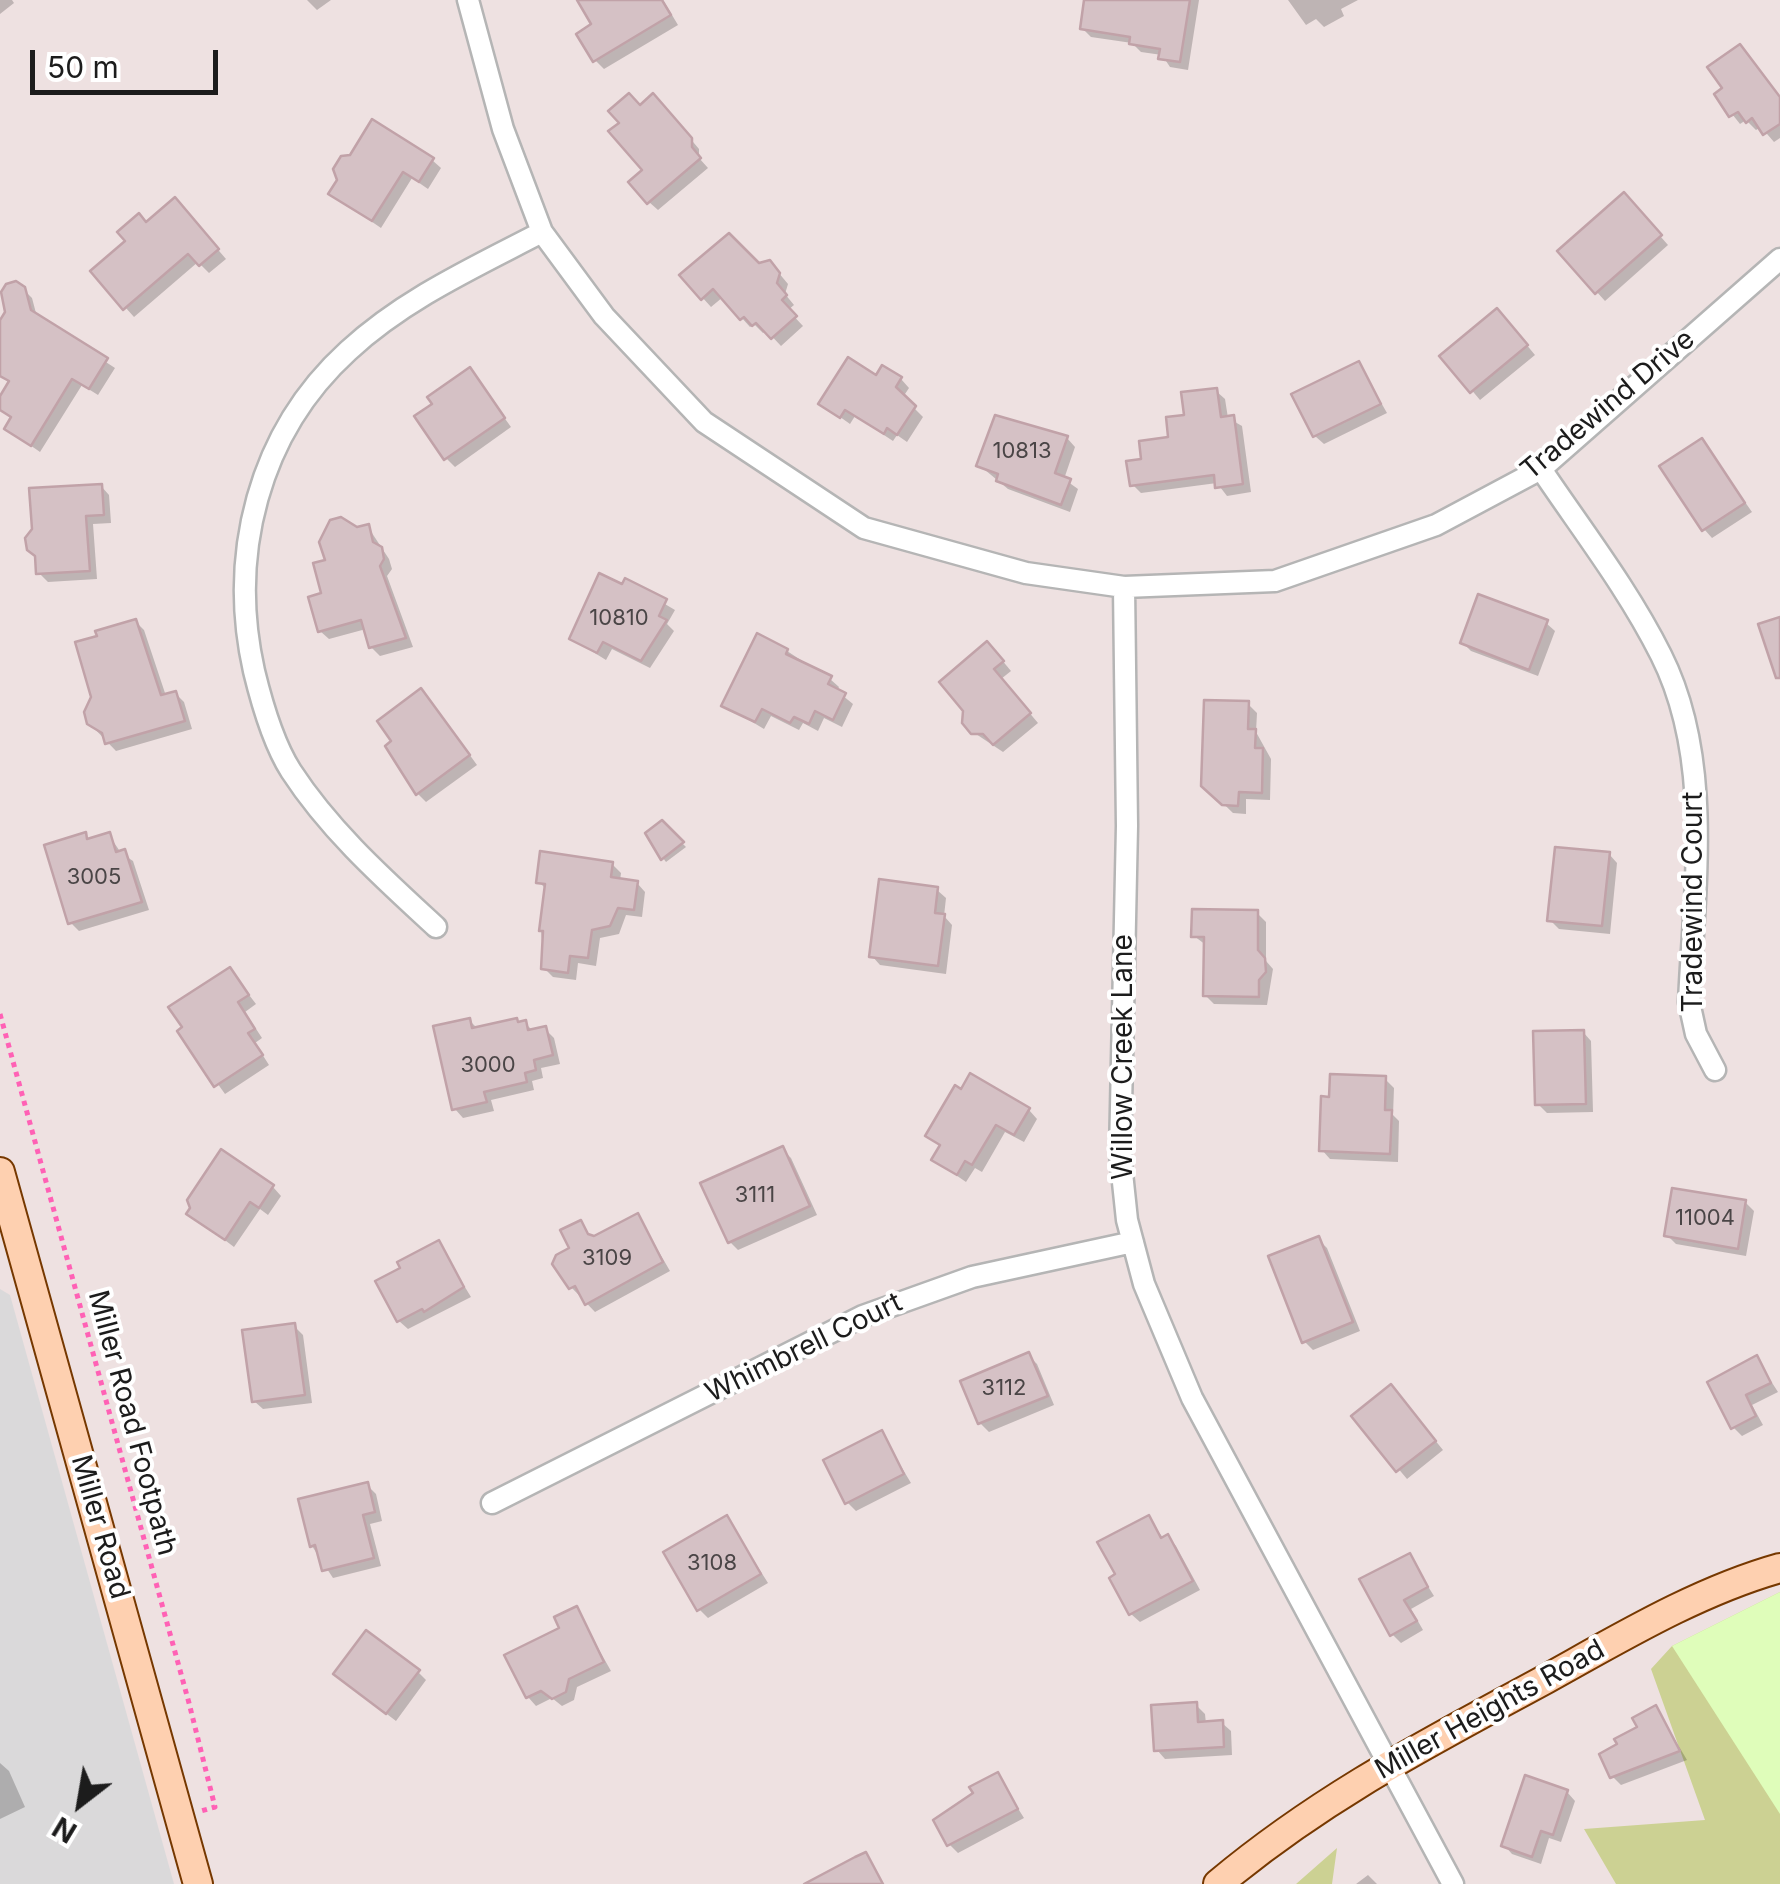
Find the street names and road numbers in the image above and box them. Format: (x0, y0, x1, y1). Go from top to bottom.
street label: Tradewind Drive (1514, 323, 1702, 487)
street label: Tradewind Court (1677, 792, 1711, 1012)
street label: Willow Creek Lane (1107, 934, 1141, 1180)
street label: Whimbrell Court (700, 1286, 908, 1410)
street label: Miller Road Footpath (80, 1287, 184, 1559)
street label: Miller Road (63, 1451, 137, 1603)
street label: Miller Heights Road (1369, 1633, 1611, 1787)

